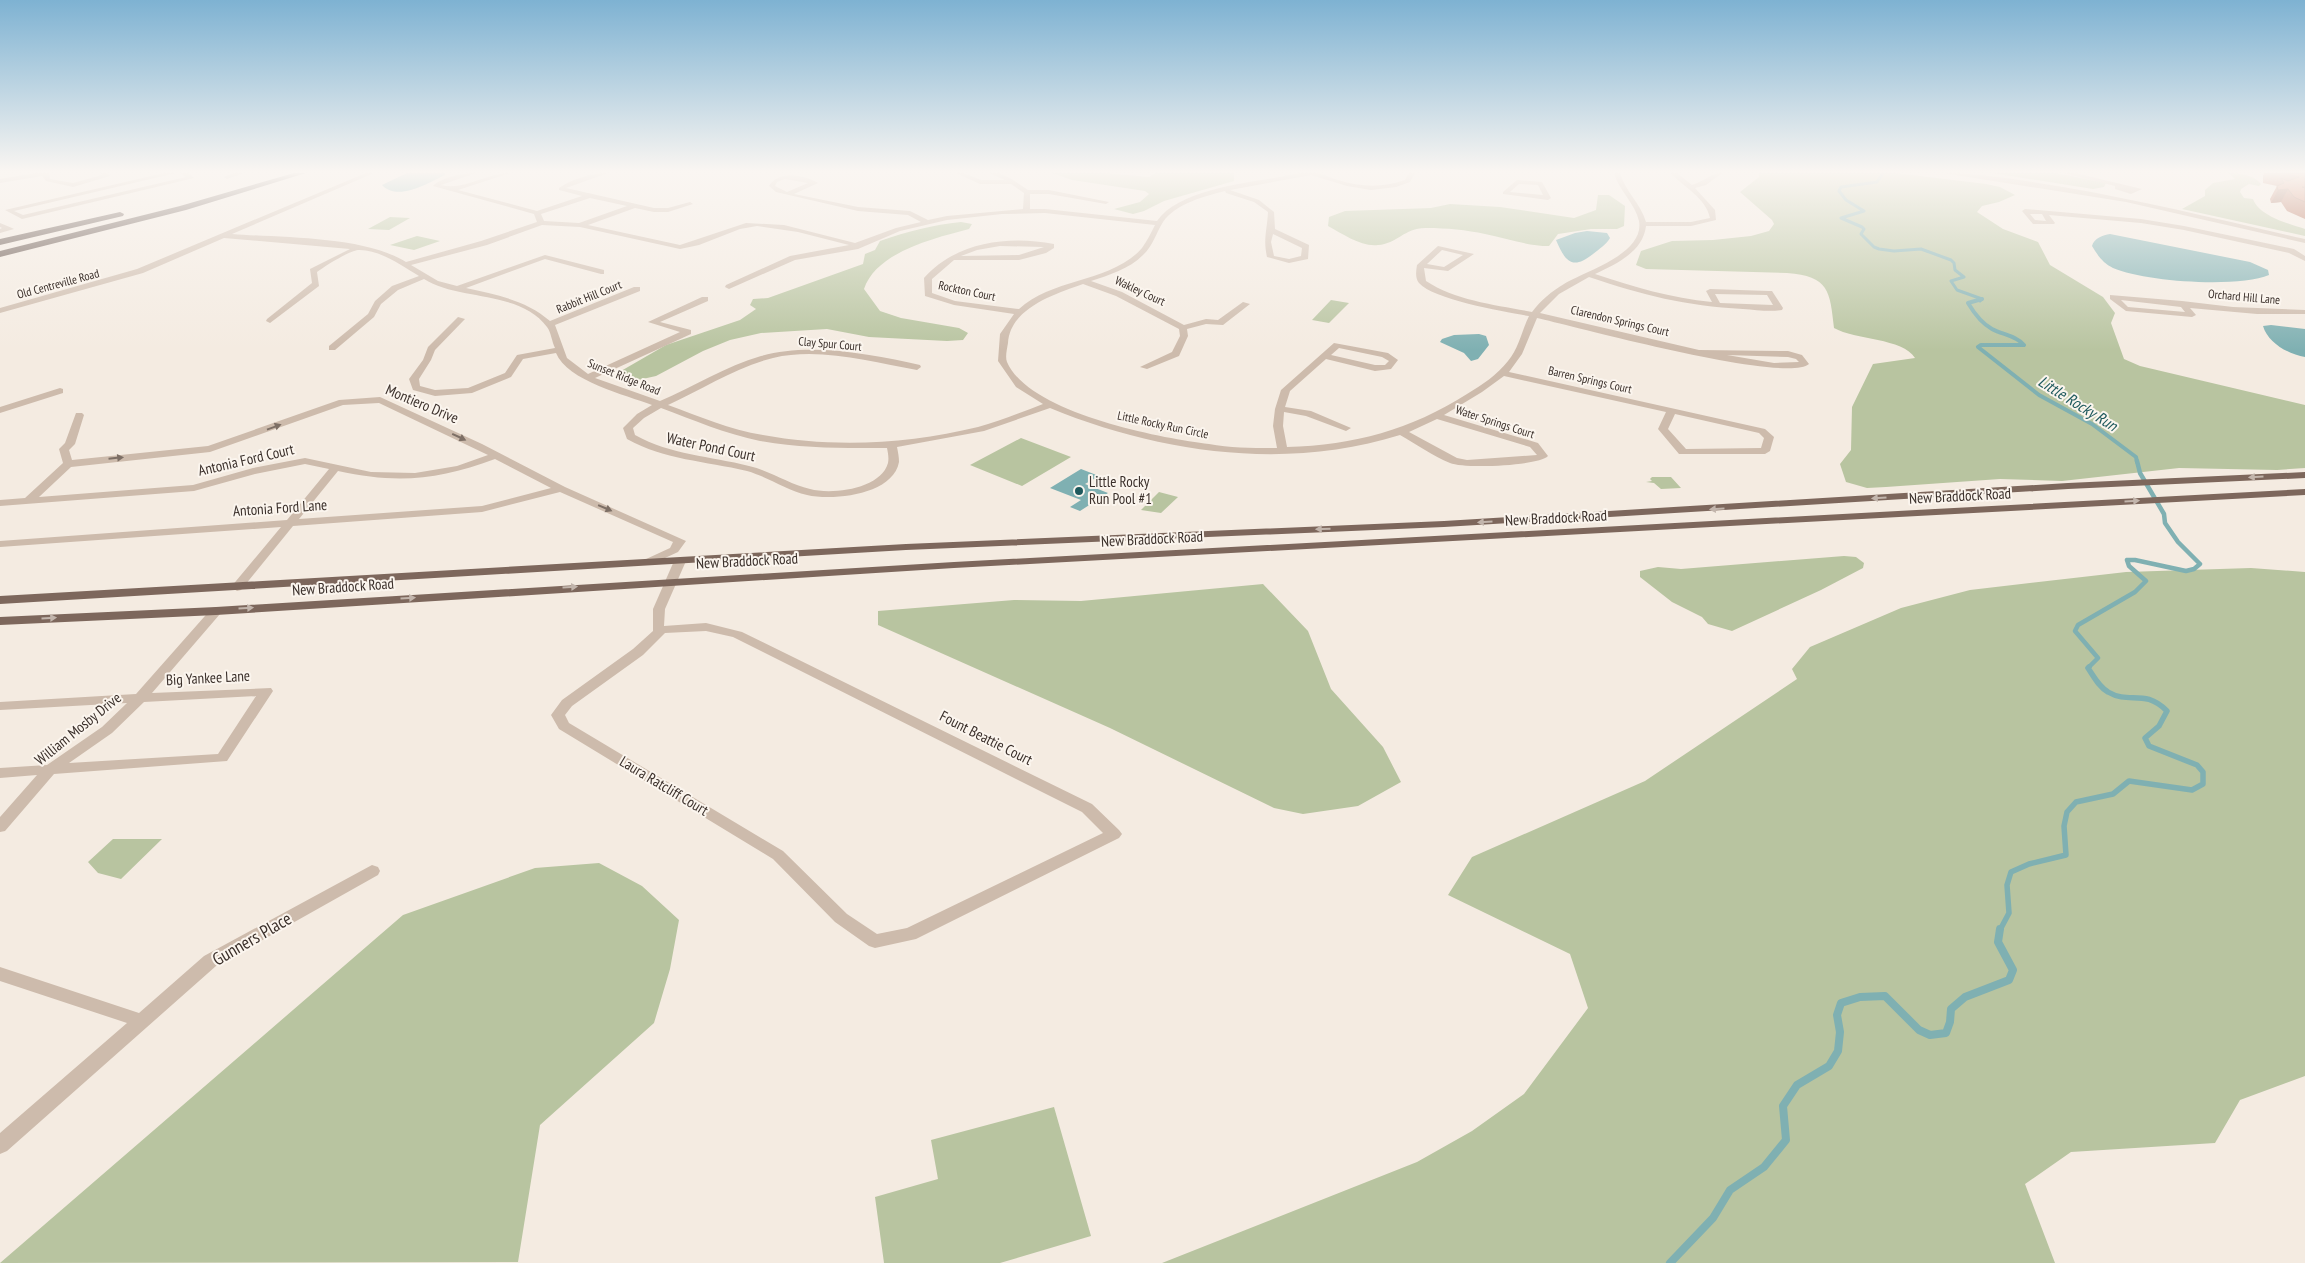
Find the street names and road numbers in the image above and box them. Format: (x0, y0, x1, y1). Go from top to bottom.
street label: Old Centreville Road (15, 265, 101, 302)
street label: Wakley Court (1113, 272, 1168, 309)
street label: Rabbit Hill Court (554, 276, 624, 316)
street label: Rockton Court (937, 277, 998, 304)
street label: Orchard Hill Lane (2207, 286, 2281, 307)
street label: Clarendon Springs Court (1569, 302, 1671, 339)
street label: Clay Spur Court (798, 333, 863, 354)
street label: Sunset Ridge Road (586, 355, 663, 398)
street label: Barren Springs Court (1547, 363, 1634, 397)
street label: Montiero Drive (383, 380, 461, 427)
street label: Water Springs Court (1454, 402, 1537, 442)
street label: Little Rocky Run Circle (1116, 408, 1210, 442)
street label: Water Pond Court (665, 428, 757, 465)
street label: Antonia Ford Court (196, 439, 296, 480)
street label: New Braddock Road (1908, 483, 2011, 508)
street label: Antonia Ford Lane (232, 495, 328, 520)
street label: New Braddock Road (1504, 505, 1607, 530)
street label: New Braddock Road (1100, 526, 1203, 551)
street label: New Braddock Road (695, 548, 798, 573)
street label: New Braddock Road (291, 573, 395, 600)
street label: Big Yankee Lane (165, 666, 250, 689)
street label: William Mosby Drive (31, 688, 125, 769)
street label: Fount Beattie Court (937, 706, 1036, 769)
street label: Laura Ratcliff Court (616, 752, 712, 819)
street label: Gunners Place (208, 907, 296, 970)

